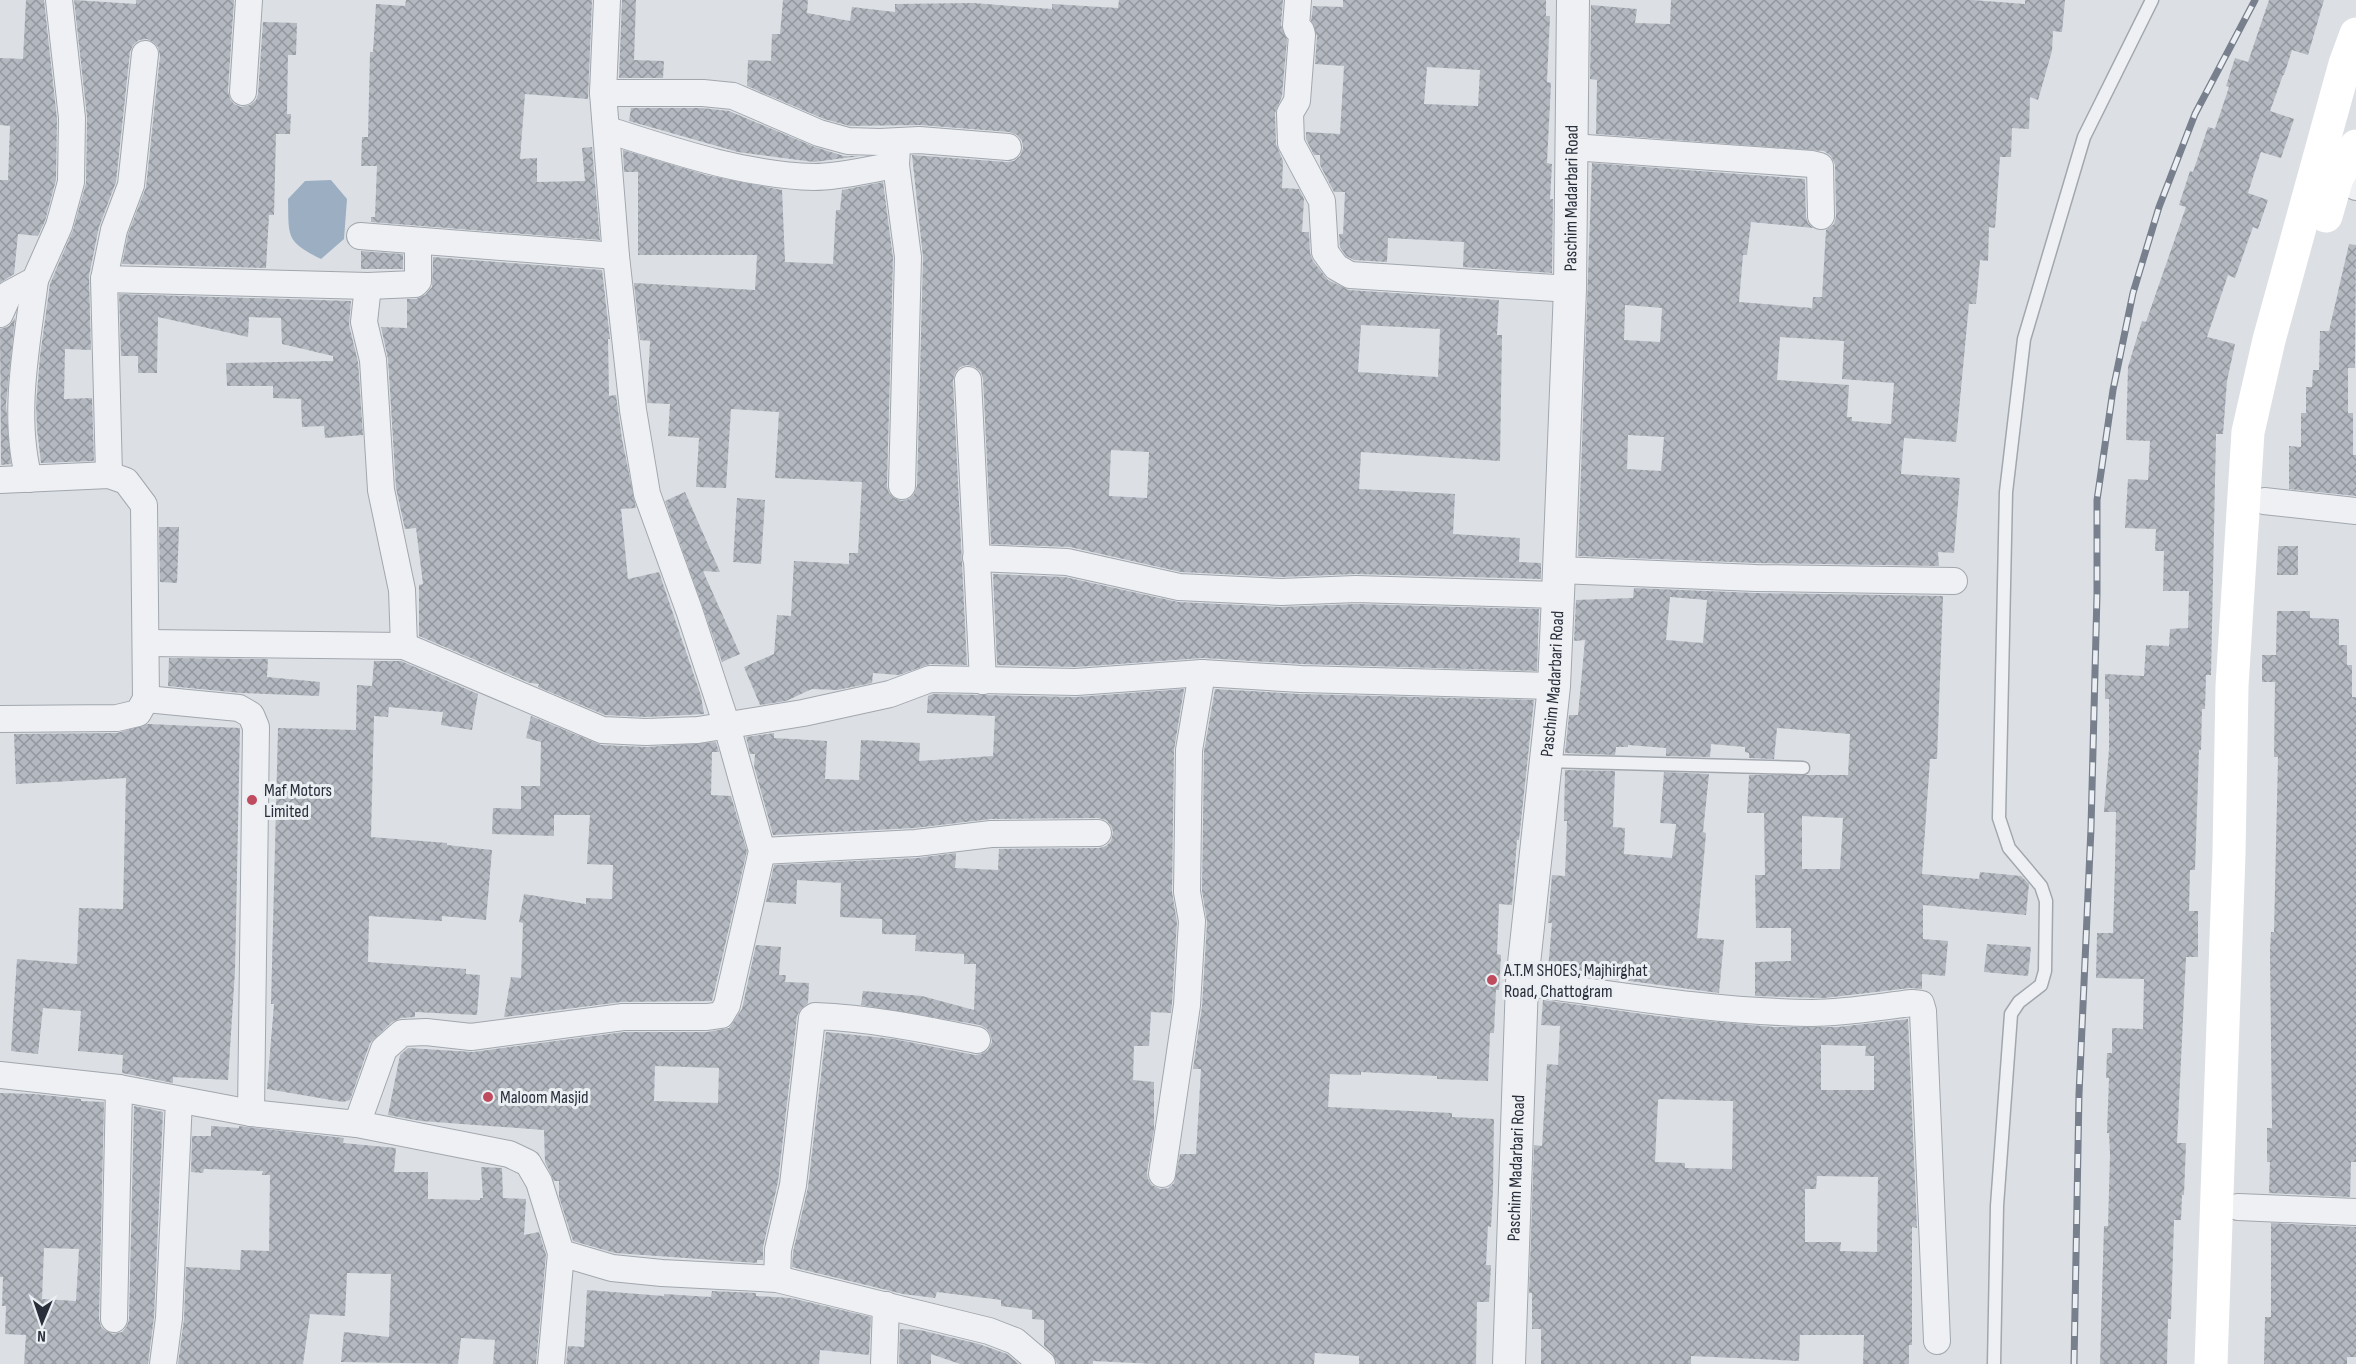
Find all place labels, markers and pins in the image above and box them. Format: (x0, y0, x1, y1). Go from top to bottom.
place label: Maf Motors Limited (264, 780, 332, 822)
marker: Maf Motors Limited (245, 793, 259, 807)
place label: A.T.M SHOES, Majhirghat Road, Chattogram (1503, 960, 1648, 1002)
marker: A.T.M SHOES, Majhirghat Road, Chattogram (1485, 973, 1499, 987)
place label: Maloom Masjid (500, 1087, 589, 1108)
marker: Maloom Masjid (481, 1090, 495, 1104)

